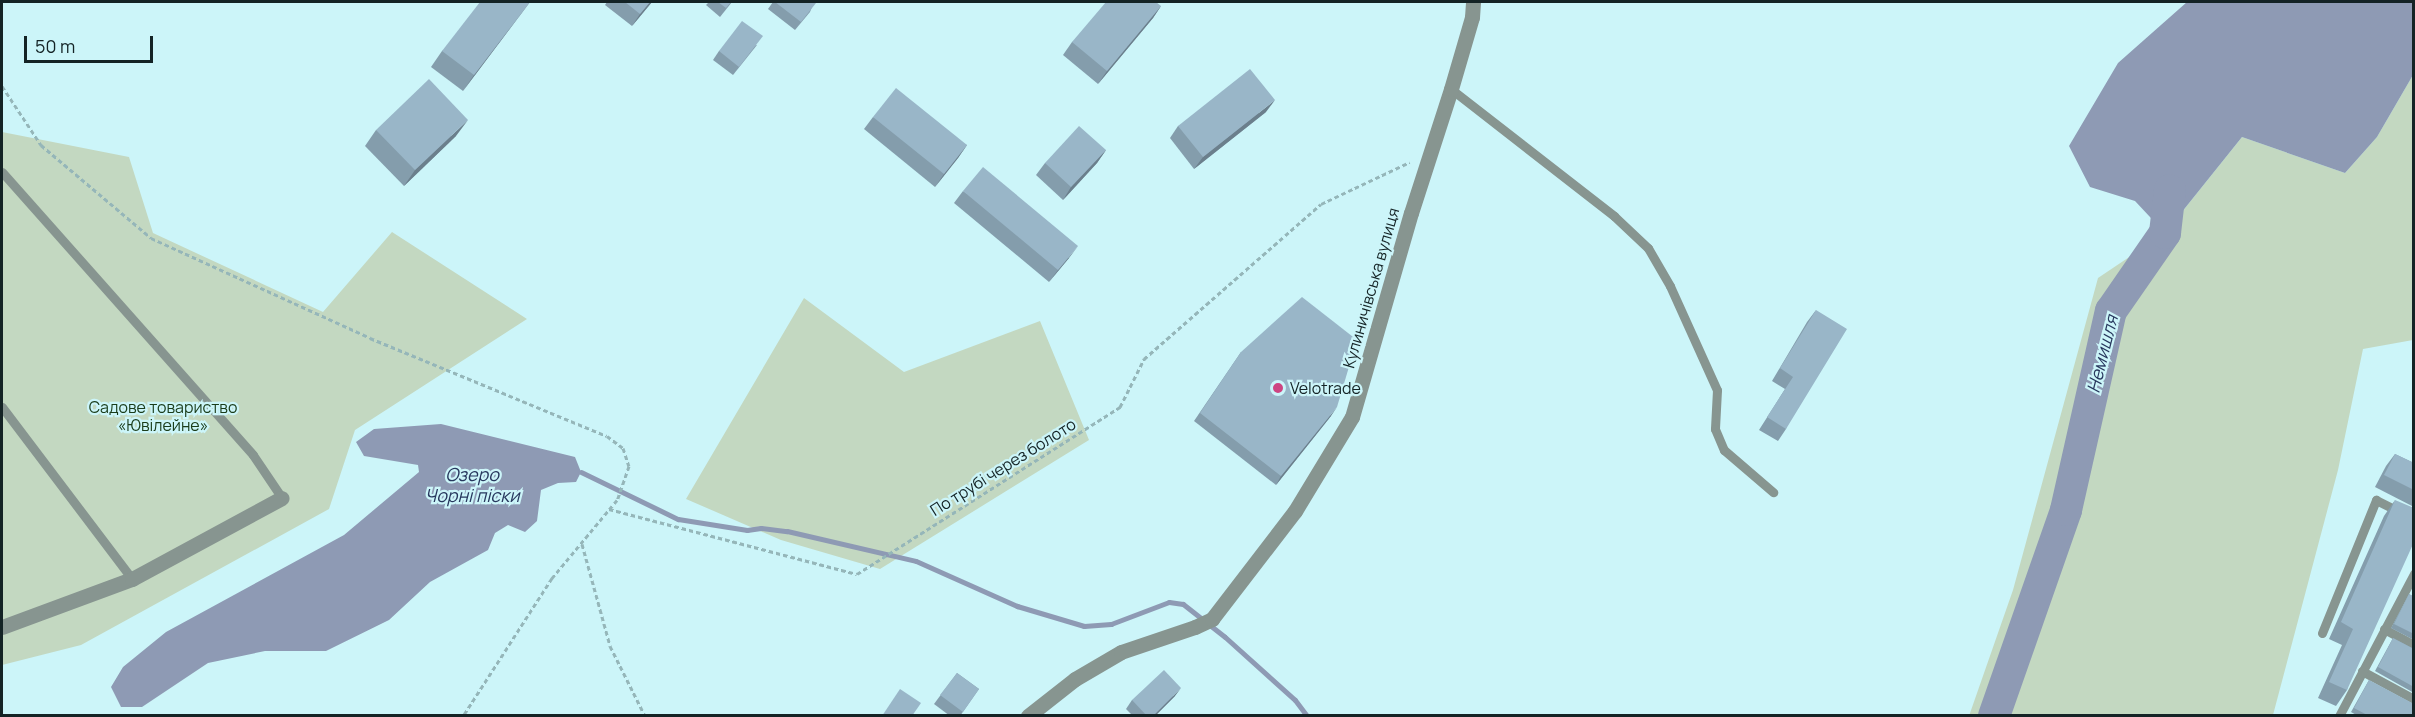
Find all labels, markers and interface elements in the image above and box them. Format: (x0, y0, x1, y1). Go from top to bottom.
scale bar (27, 24, 156, 62)
text: 50 m (35, 34, 75, 58)
street label: Кулиничівська вулиця (1339, 206, 1403, 370)
water label: Немишля (2082, 313, 2122, 395)
place label: Velotrade (1290, 378, 1361, 398)
marker: Velotrade (1271, 381, 1285, 395)
park label: Садове товариство «Ювілейне» (89, 397, 237, 435)
street label: По трубі через болото (927, 414, 1079, 520)
water label: Озеро Чорні піски (425, 464, 519, 506)

